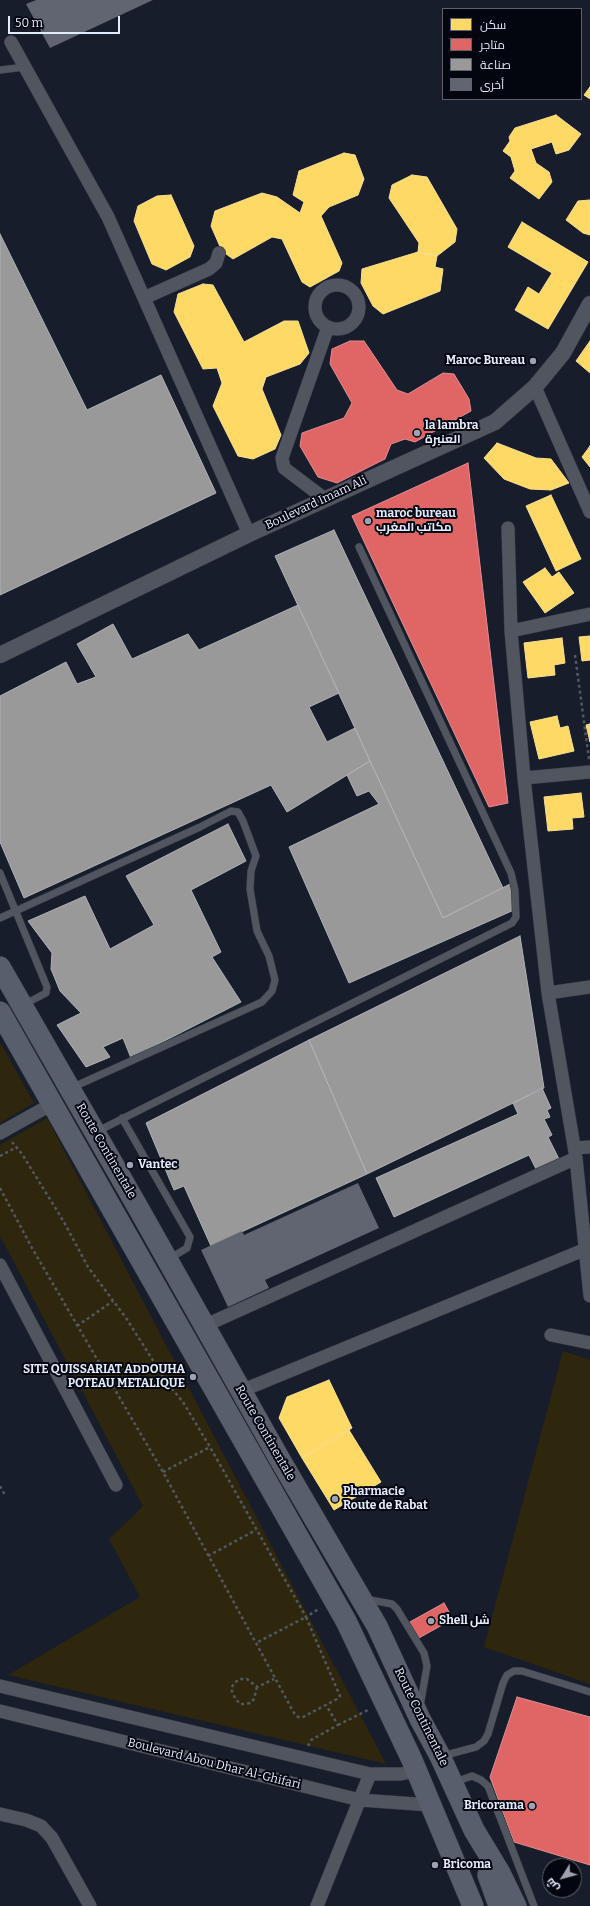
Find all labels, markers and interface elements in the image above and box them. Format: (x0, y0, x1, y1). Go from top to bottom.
scale bar (10, 8, 122, 34)
legend (442, 8, 582, 100)
text: 50 m (15, 16, 43, 30)
text: سكن (480, 18, 506, 32)
text: متاجر (480, 38, 505, 52)
text: صناعة (480, 58, 511, 72)
text: أخرى (480, 78, 504, 92)
place label: Maroc Bureau (446, 354, 525, 368)
marker: Maroc Bureau (528, 356, 538, 366)
place label: la lambra العنبرة (425, 419, 478, 447)
marker: la lambra العنبرة (412, 428, 422, 438)
street label: Boulevard Imam Ali (263, 473, 369, 533)
place label: maroc bureau مكاتب المغرب (376, 507, 456, 535)
marker: maroc bureau مكاتب المغرب (363, 516, 373, 526)
street label: Route Continentale (73, 1101, 139, 1201)
place label: Vantec (138, 1158, 177, 1172)
marker: Vantec (125, 1160, 135, 1170)
place label: SITE QUISSARIAT ADDOUHA POTEAU METALIQUE (23, 1363, 185, 1391)
marker: SITE QUISSARIAT ADDOUHA POTEAU METALIQUE (188, 1372, 198, 1382)
street label: Route Continentale (232, 1383, 298, 1483)
place label: Pharmacie Route de Rabat (343, 1485, 428, 1513)
marker: Pharmacie Route de Rabat (330, 1494, 340, 1504)
place label: Shell شل (439, 1614, 490, 1628)
marker: Shell شل (426, 1616, 436, 1626)
street label: Route Continentale (391, 1666, 451, 1768)
street label: Boulevard Abou Dhar Al-Ghifari (126, 1736, 302, 1792)
place label: Bricorama (464, 1799, 524, 1813)
marker: Bricorama (527, 1801, 537, 1811)
place label: Bricoma (443, 1858, 491, 1872)
north arrow (542, 1858, 582, 1898)
marker: Bricoma (430, 1860, 440, 1870)
text: ش (543, 1875, 562, 1894)

